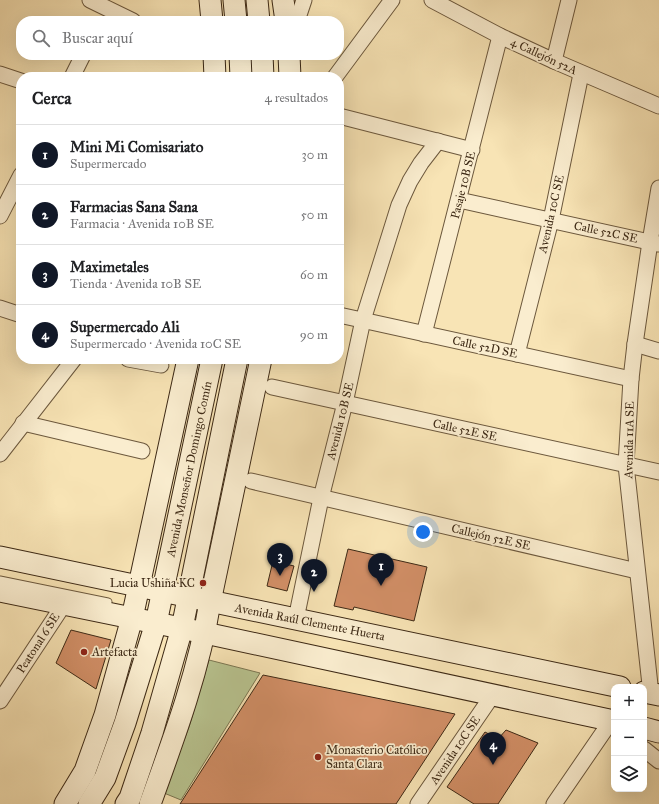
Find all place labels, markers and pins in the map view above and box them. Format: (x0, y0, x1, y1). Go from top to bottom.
pin: 3 (267, 543, 293, 576)
pin: 1 (368, 553, 394, 586)
pin: 2 (301, 559, 327, 592)
place label: Lucia Ushiña KC (110, 576, 195, 590)
marker: Lucia Ushiña KC (198, 578, 208, 588)
place label: Artefacta (91, 645, 138, 659)
marker: Artefacta (79, 647, 89, 657)
pin: 4 (480, 732, 506, 765)
place label: Monasterio Católico Santa Clara (326, 743, 427, 771)
marker: Monasterio Católico Santa Clara (313, 752, 323, 762)

